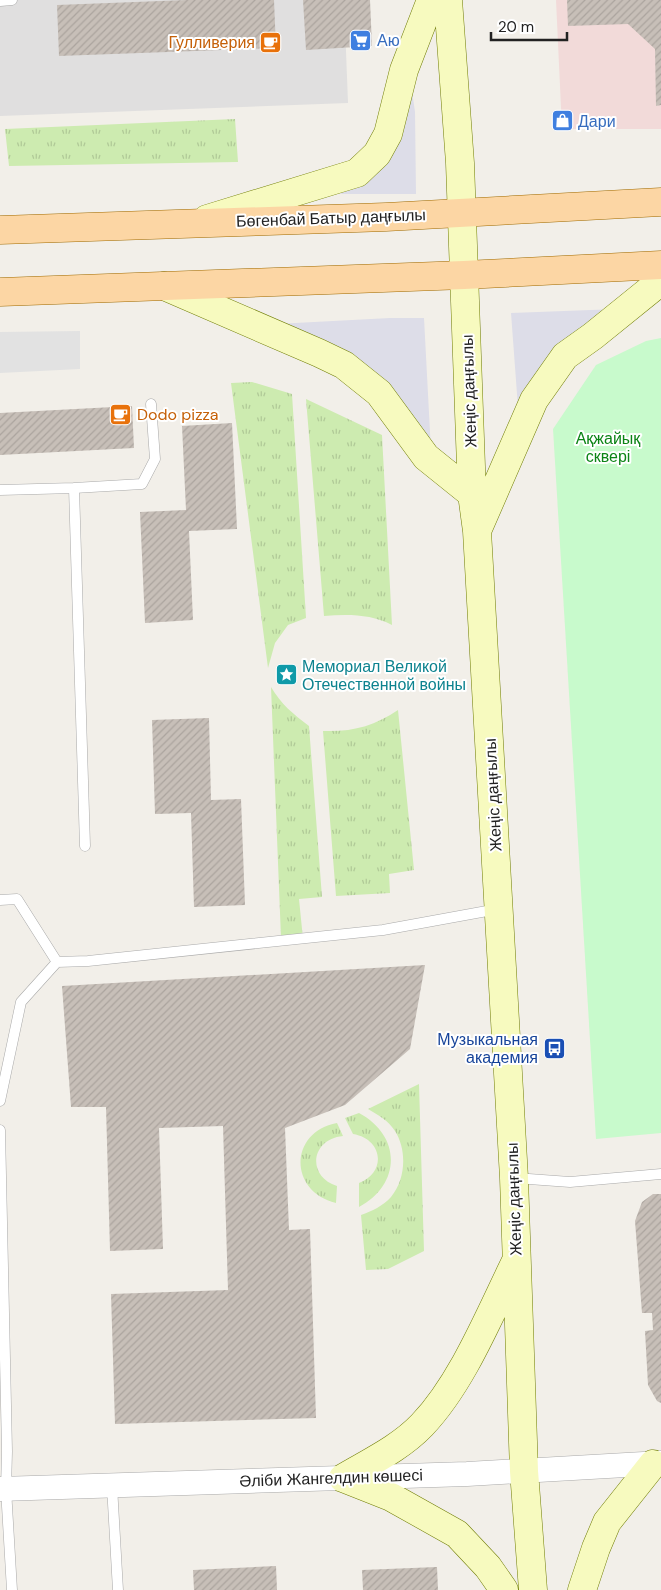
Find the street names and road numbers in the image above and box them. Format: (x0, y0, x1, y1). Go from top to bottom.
street label: Бөгенбай Батыр даңғылы (236, 204, 426, 232)
street label: Жеңіс даңғылы (457, 334, 481, 448)
street label: Жеңіс даңғылы (480, 738, 506, 852)
street label: Жеңіс даңғылы (502, 1142, 526, 1256)
street label: Әліби Жангелдин көшесі (239, 1464, 423, 1492)

